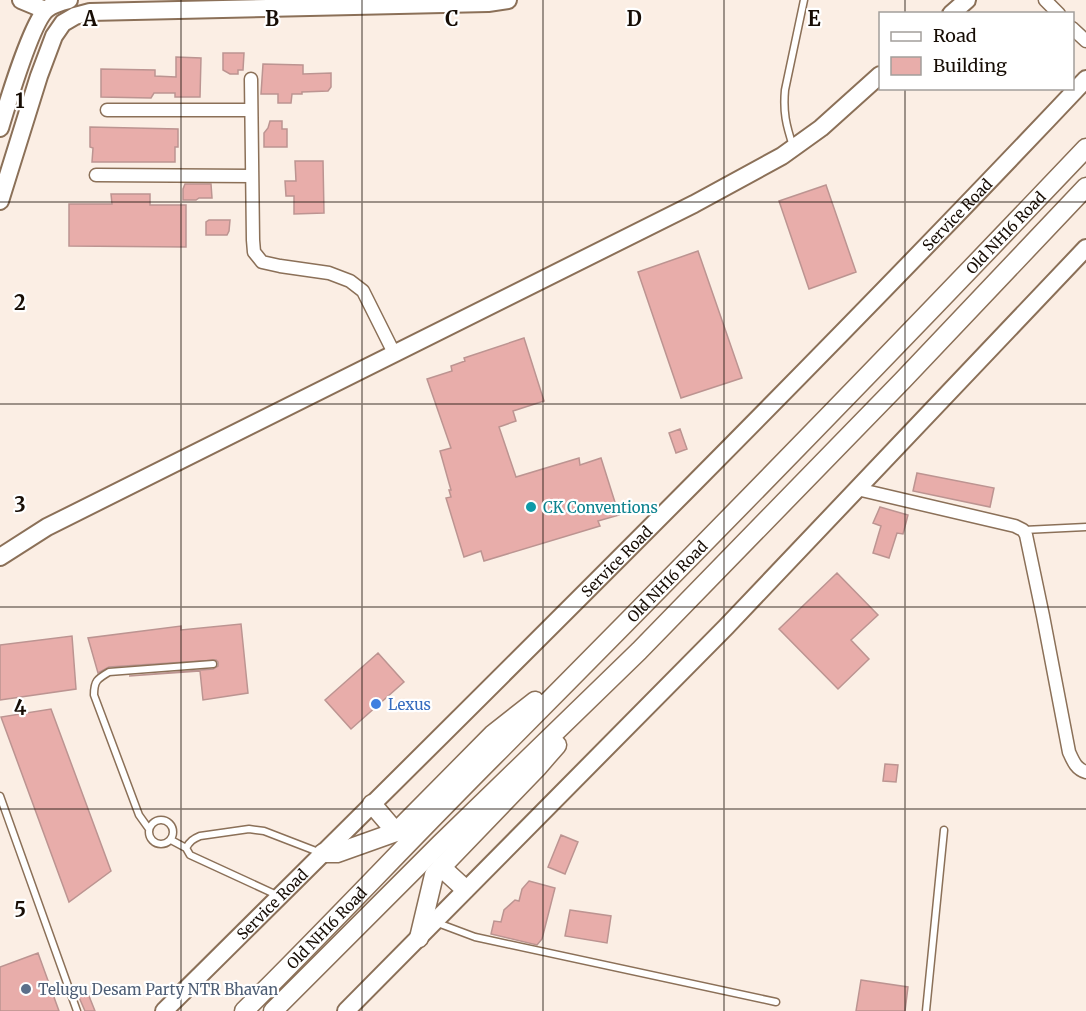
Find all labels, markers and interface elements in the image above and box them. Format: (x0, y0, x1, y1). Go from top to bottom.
text: A (82, 6, 98, 31)
text: B (265, 6, 279, 31)
text: C (445, 6, 459, 31)
text: D (626, 6, 642, 31)
text: E (807, 6, 821, 31)
legend (879, 12, 1074, 90)
text: Road (933, 24, 977, 47)
text: Building (933, 54, 1007, 77)
text: 1 (15, 88, 25, 113)
street label: Service Road (918, 174, 996, 254)
street label: Old NH16 Road (962, 187, 1049, 278)
text: 2 (14, 290, 26, 315)
text: 3 (14, 492, 26, 517)
place label: CK Conventions (543, 498, 658, 517)
marker: CK Conventions (524, 500, 538, 514)
street label: Service Road (577, 522, 656, 601)
street label: Old NH16 Road (623, 536, 711, 626)
text: 4 (14, 695, 27, 720)
place label: Lexus (388, 695, 431, 714)
marker: Lexus (369, 697, 383, 711)
street label: Service Road (232, 865, 311, 943)
street label: Old NH16 Road (282, 883, 370, 973)
text: 5 (14, 897, 26, 922)
place label: Telugu Desam Party NTR Bhavan (38, 980, 278, 999)
marker: Telugu Desam Party NTR Bhavan (19, 982, 33, 996)

